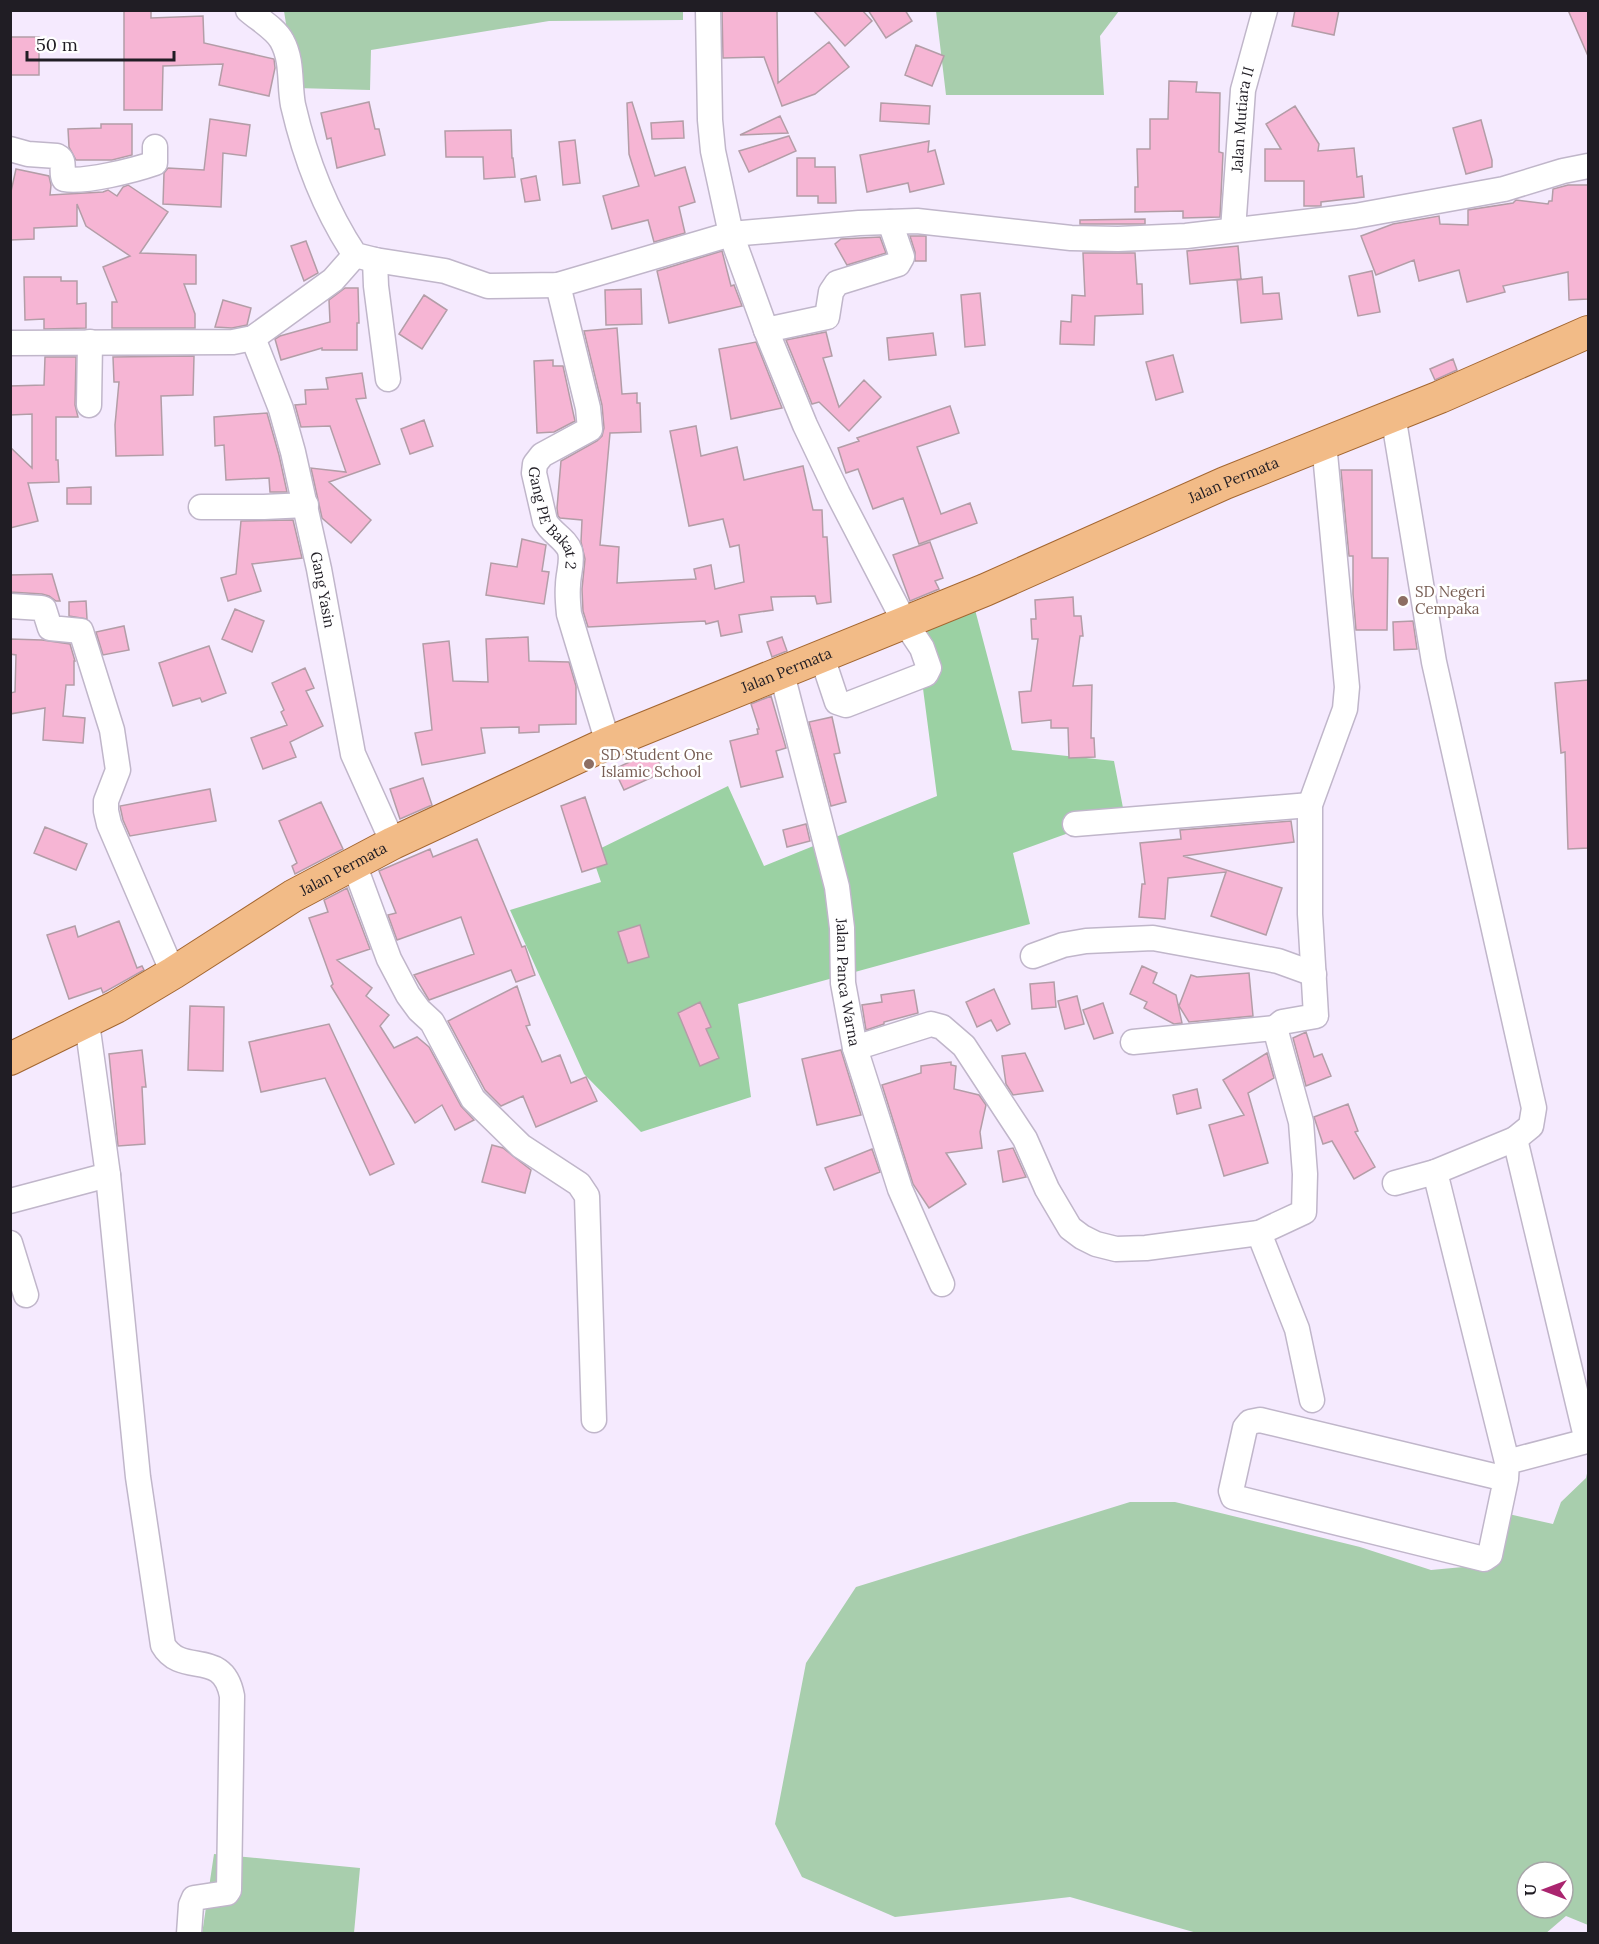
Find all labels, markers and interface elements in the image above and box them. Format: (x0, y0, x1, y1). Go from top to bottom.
scale bar (27, 24, 174, 62)
text: 50 m (36, 33, 78, 56)
street label: Jalan Mutiara II (1227, 64, 1258, 174)
street label: Jalan Permata (1184, 452, 1282, 508)
street label: Gang PE Bakat 2 (524, 466, 581, 571)
street label: Gang Yasin (306, 550, 340, 629)
place label: SD Negeri Cempaka (1415, 582, 1485, 618)
marker: SD Negeri Cempaka (1396, 594, 1410, 608)
street label: Jalan Permata (737, 643, 835, 697)
place label: SD Student One Islamic School (601, 745, 713, 781)
marker: SD Student One Islamic School (582, 757, 596, 771)
street label: Jalan Permata (295, 838, 390, 900)
street label: Jalan Panca Warna (832, 916, 865, 1048)
north arrow (1515, 1860, 1575, 1920)
text: U (1520, 1884, 1540, 1896)

